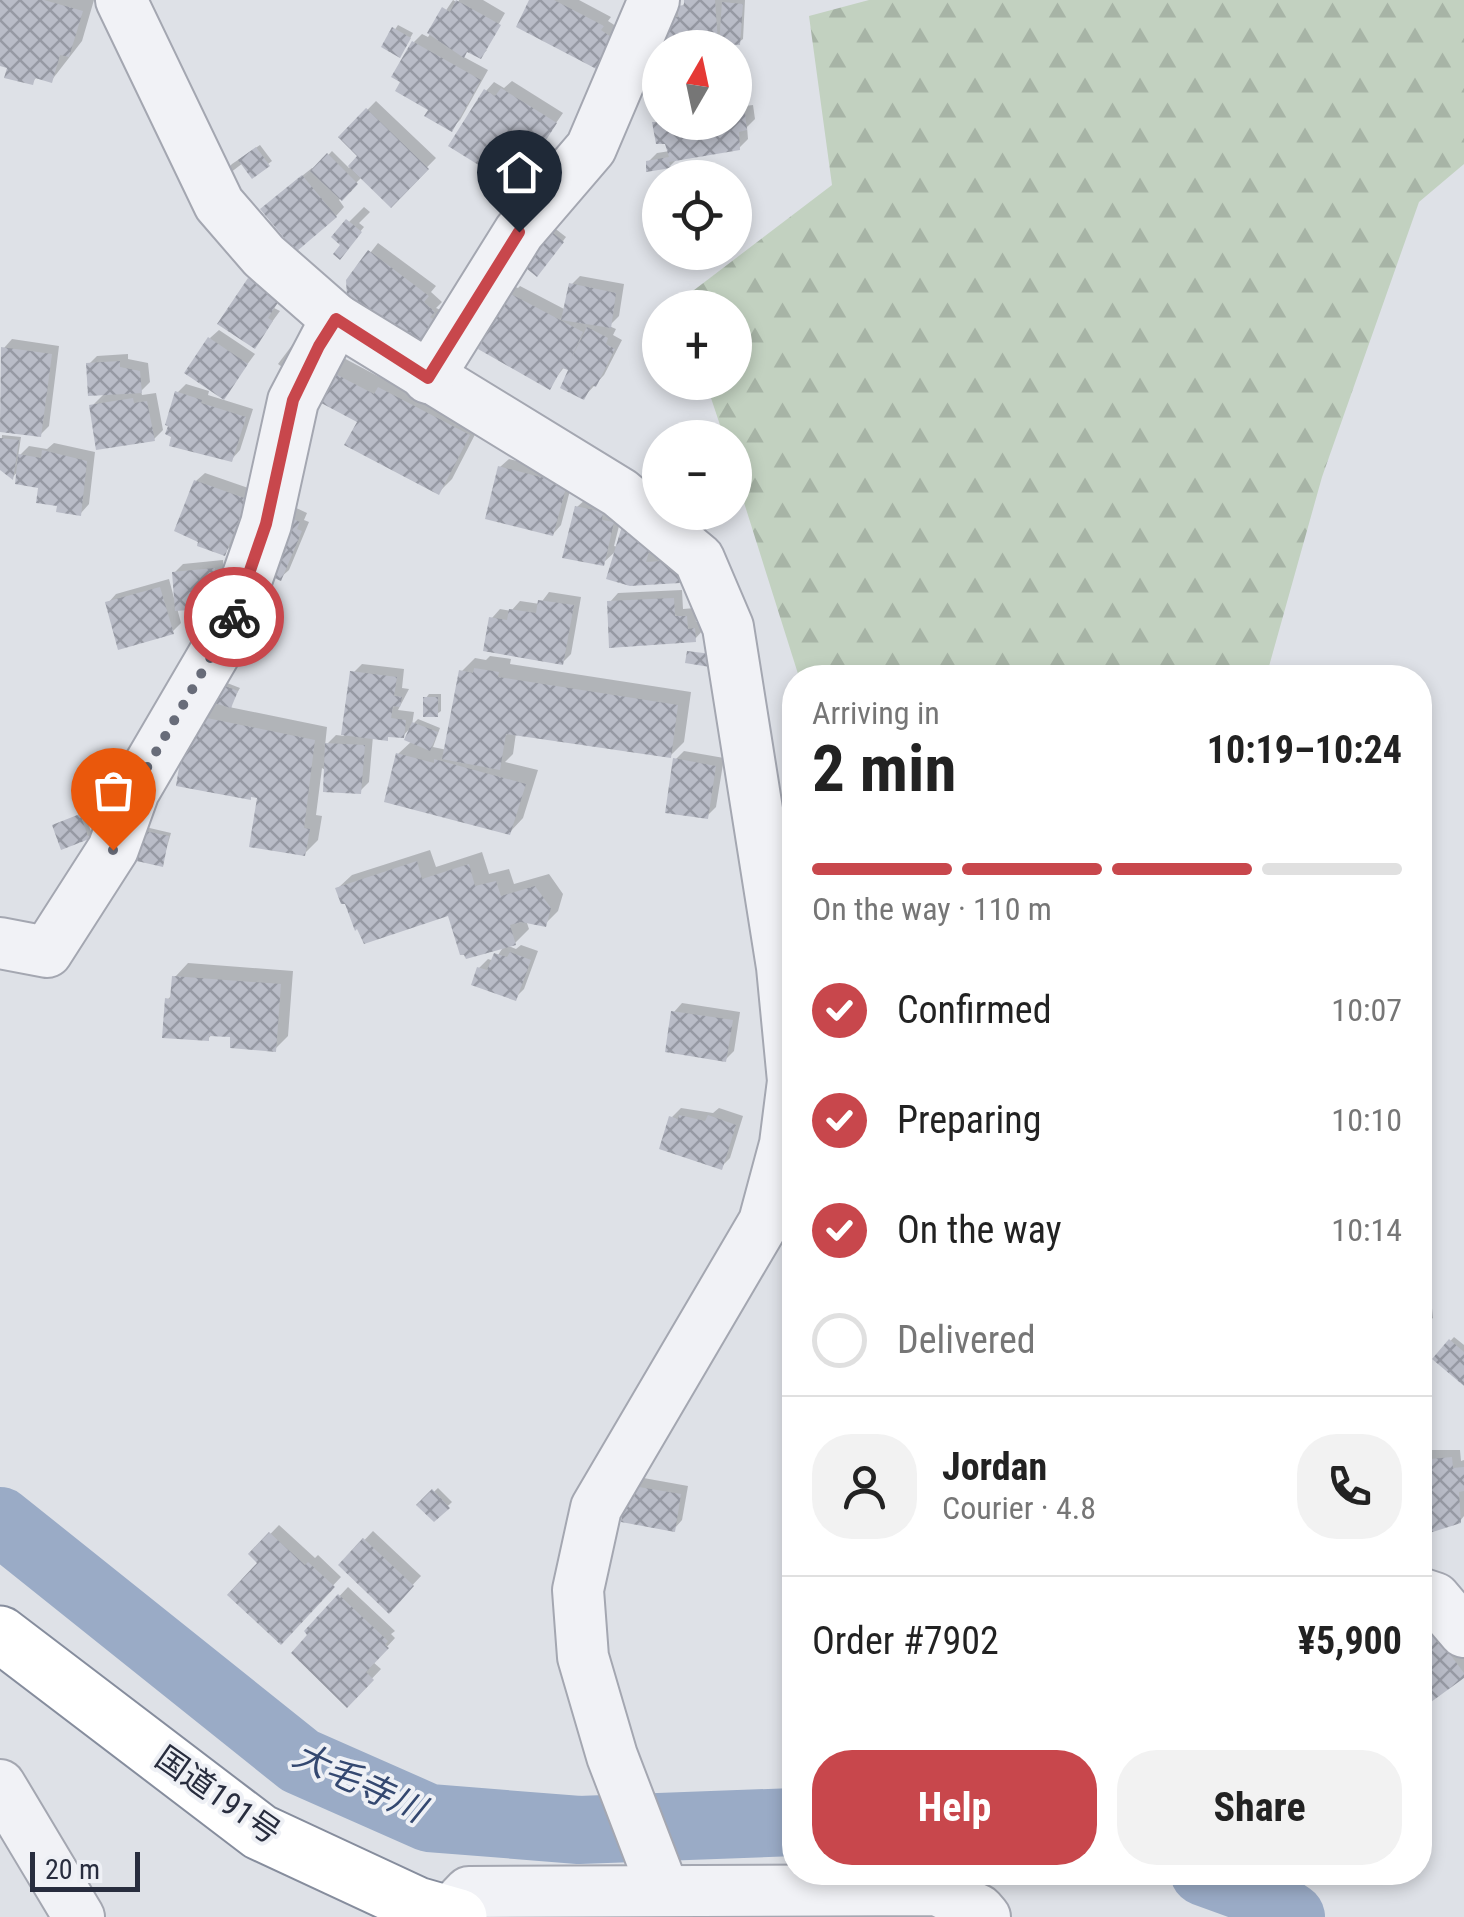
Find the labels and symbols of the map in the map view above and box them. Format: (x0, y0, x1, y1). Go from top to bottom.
north arrow (642, 30, 752, 140)
pin (477, 130, 562, 233)
courier (184, 567, 284, 667)
pin (71, 748, 156, 851)
water label: 大毛寺川 (287, 1734, 435, 1832)
street label: 国道191号 (148, 1738, 288, 1852)
scale bar (30, 1847, 140, 1892)

